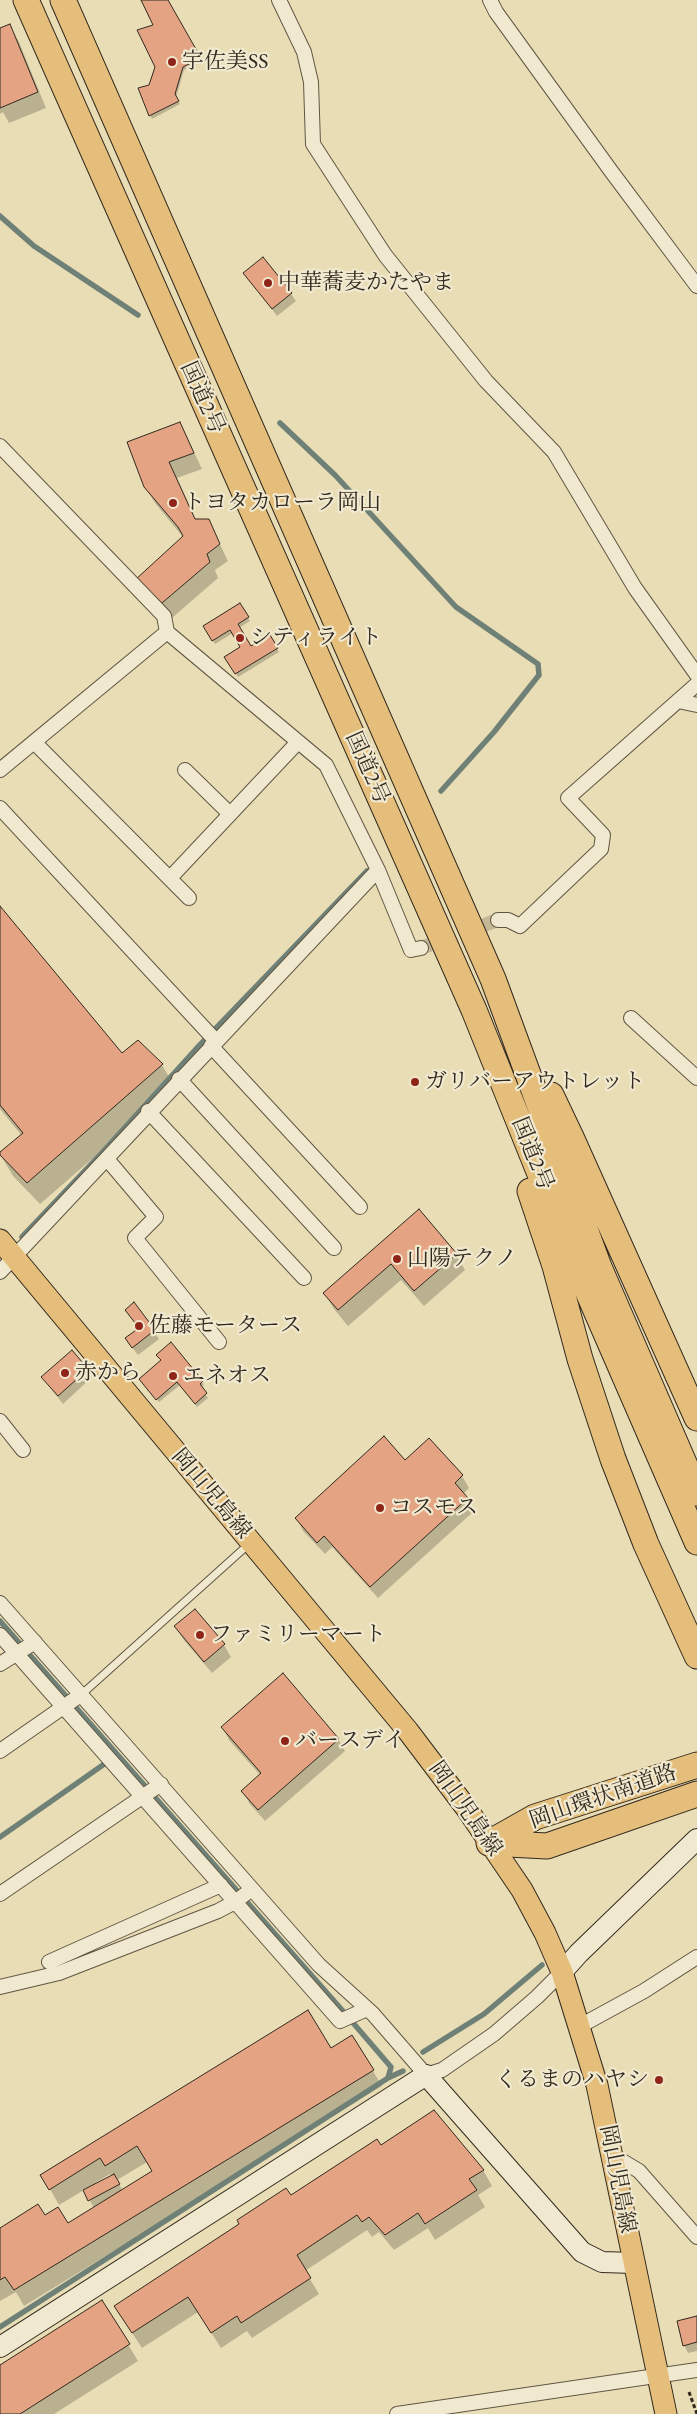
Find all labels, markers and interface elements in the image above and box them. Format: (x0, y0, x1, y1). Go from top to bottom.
place label: 宇佐美SS (182, 49, 268, 75)
marker: 宇佐美SS (166, 56, 178, 68)
place label: 中華蕎麦かたやま (278, 270, 454, 296)
marker: 中華蕎麦かたやま (262, 277, 274, 289)
street label: 国道2号 (174, 358, 230, 438)
place label: トヨタカローラ岡山 (183, 490, 381, 516)
marker: トヨタカローラ岡山 (167, 497, 179, 509)
place label: シティライト (250, 625, 382, 651)
marker: シティライト (234, 632, 246, 644)
street label: 国道2号 (339, 728, 395, 808)
place label: ガリバーアウトレット (425, 1069, 645, 1095)
marker: ガリバーアウトレット (409, 1076, 421, 1088)
street label: 国道2号 (505, 1114, 559, 1194)
place label: 山陽テクノ (407, 1246, 517, 1272)
marker: 山陽テクノ (391, 1253, 403, 1265)
place label: 佐藤モータース (149, 1313, 302, 1339)
marker: 佐藤モータース (133, 1320, 145, 1332)
place label: 赤から (75, 1360, 141, 1386)
place label: エネオス (183, 1363, 271, 1389)
marker: 赤から (59, 1367, 71, 1379)
marker: エネオス (167, 1370, 179, 1382)
street label: 岡山児島線 (166, 1443, 256, 1545)
place label: コスモス (390, 1495, 478, 1521)
marker: コスモス (374, 1502, 386, 1514)
place label: ファミリーマート (210, 1622, 386, 1648)
marker: ファミリーマート (194, 1629, 206, 1641)
place label: バースデイ (295, 1728, 405, 1754)
marker: バースデイ (279, 1735, 291, 1747)
street label: 岡山児島線 (423, 1756, 507, 1862)
street label: 岡山環状南道路 (526, 1759, 680, 1835)
place label: くるまのハヤシ (495, 2067, 649, 2093)
marker: くるまのハヤシ (653, 2074, 665, 2086)
street label: 岡山児島線 (594, 2122, 640, 2236)

